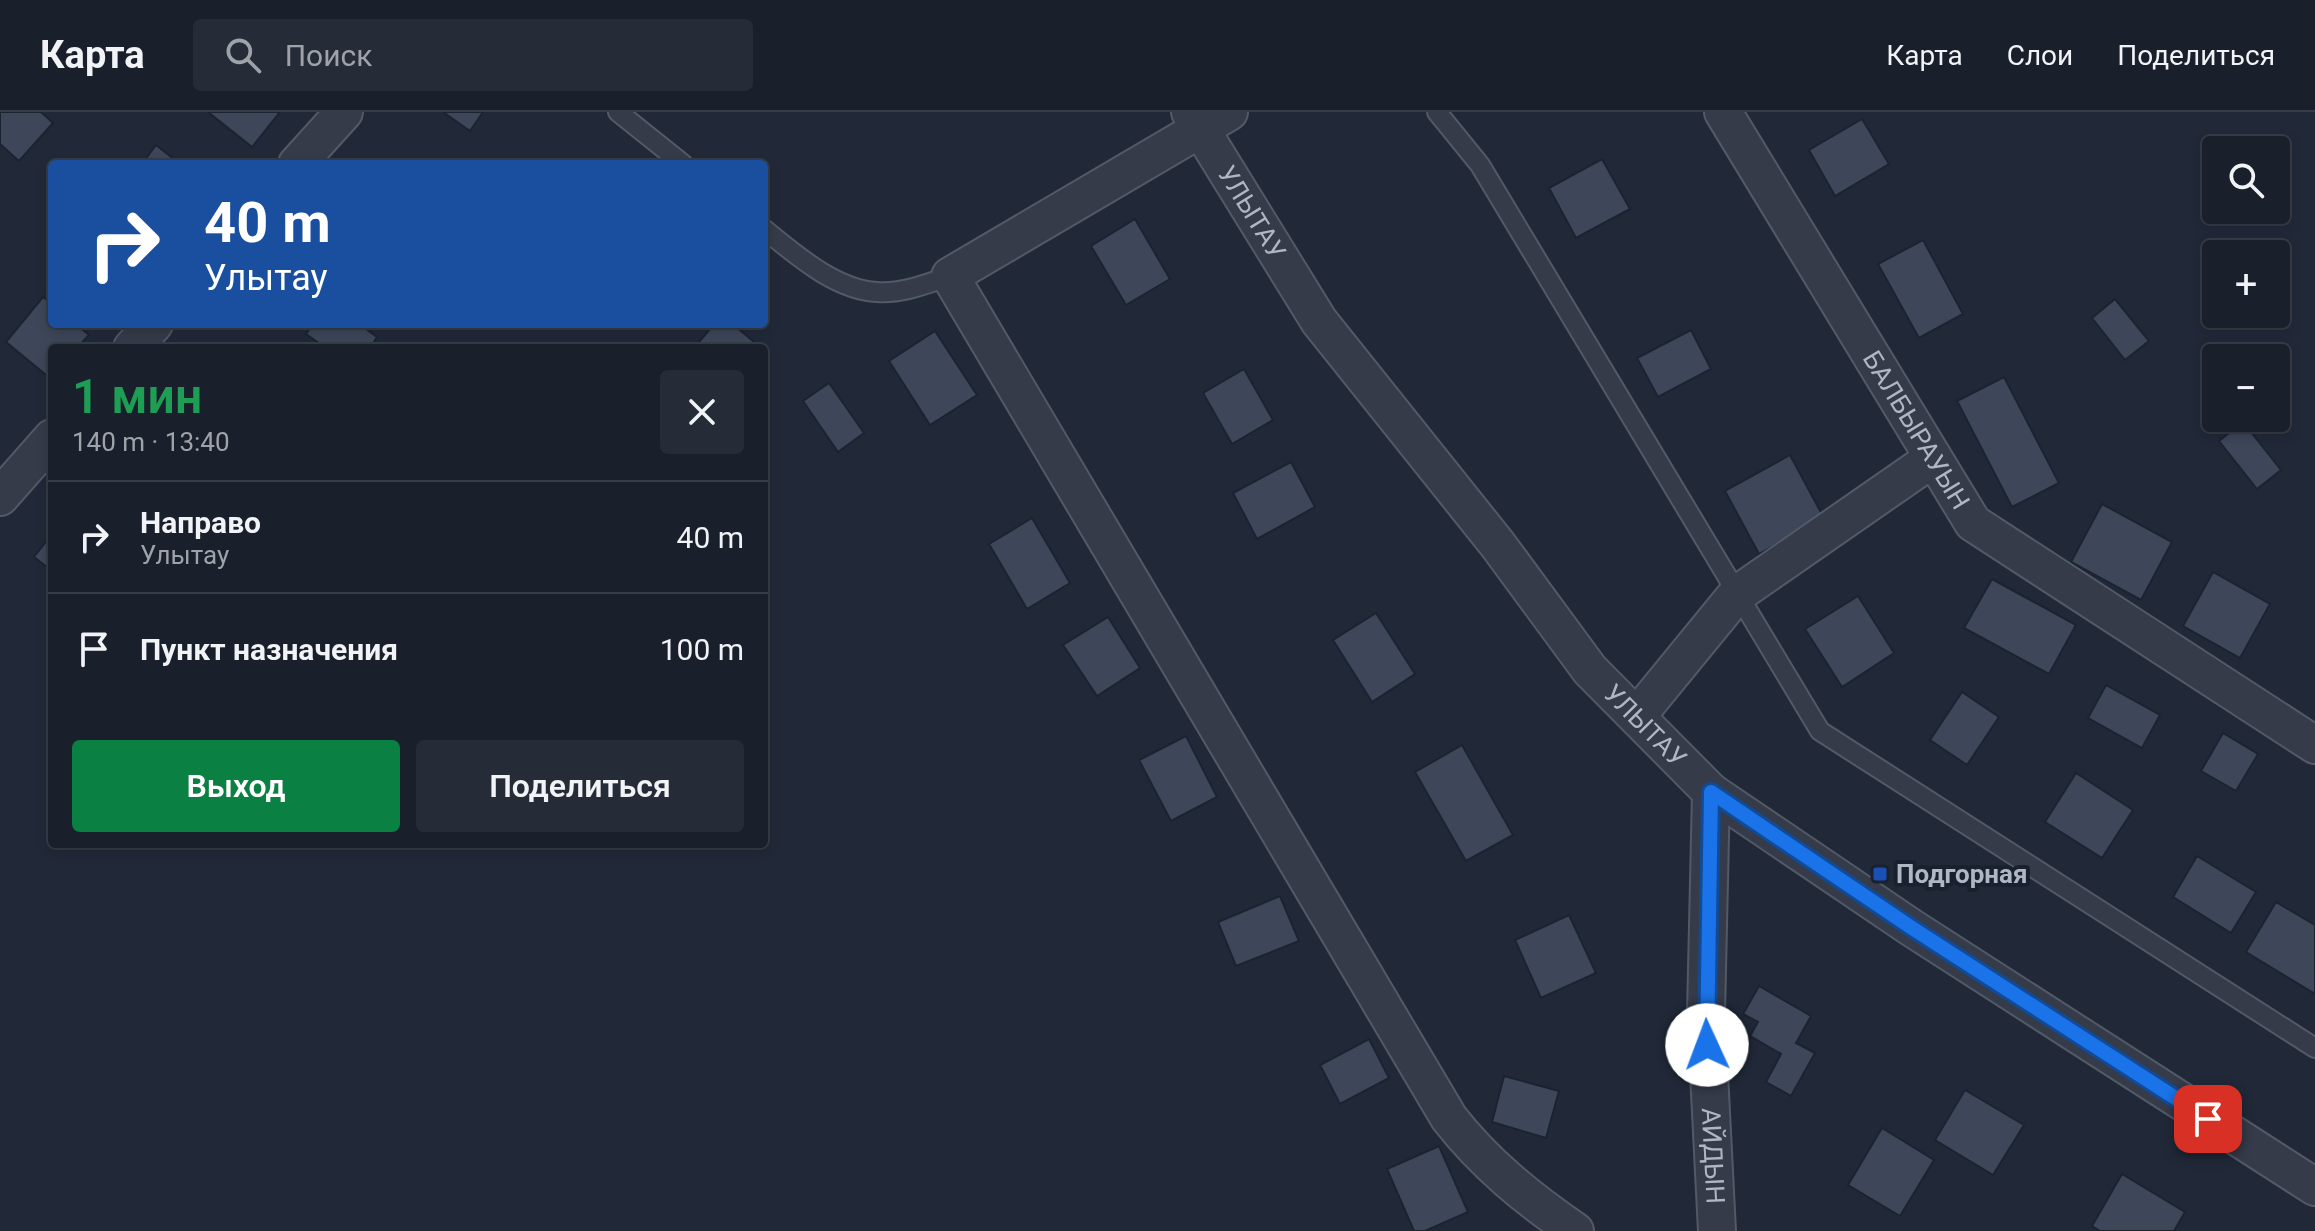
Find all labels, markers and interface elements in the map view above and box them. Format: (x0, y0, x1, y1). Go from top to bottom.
search box (193, 19, 753, 91)
text: Карта (40, 33, 145, 77)
icon: search (221, 33, 265, 77)
text: Поиск (285, 38, 372, 73)
text: Карта (1886, 39, 1963, 72)
text: Слои (2007, 39, 2073, 72)
text: Поделиться (2117, 39, 2275, 72)
map controls (2202, 136, 2290, 432)
button: search (2202, 136, 2290, 224)
street label: УЛЫТАУ (1212, 160, 1292, 265)
text: 40 m (204, 190, 331, 256)
icon: right (72, 192, 176, 296)
button: + (2202, 240, 2290, 328)
text: Улытау (204, 257, 328, 299)
button: − (2202, 344, 2290, 432)
street label: БАЛБЫРАУЫН (1857, 345, 1976, 514)
text: 1 мин (72, 368, 202, 425)
button: close (660, 370, 744, 454)
text: 140 m · 13:40 (72, 427, 230, 457)
text: Направо (140, 505, 261, 540)
icon: right (72, 515, 116, 559)
text: 40 m (677, 520, 744, 555)
text: Улытау (140, 540, 229, 570)
icon: arrive (72, 627, 116, 671)
text: Пункт назначения (140, 632, 398, 667)
text: 100 m (660, 632, 744, 667)
street label: УЛЫТАУ (1598, 678, 1693, 773)
button: Выход (72, 740, 400, 832)
button: Поделиться (416, 740, 744, 832)
place label: Подгорная (1896, 859, 2028, 889)
marker: Подгорная (1871, 865, 1889, 883)
position arrow (1665, 1003, 1749, 1087)
pin (2174, 1085, 2242, 1153)
icon: arrive (2186, 1097, 2230, 1141)
street label: АЙДЫН (1696, 1107, 1731, 1205)

